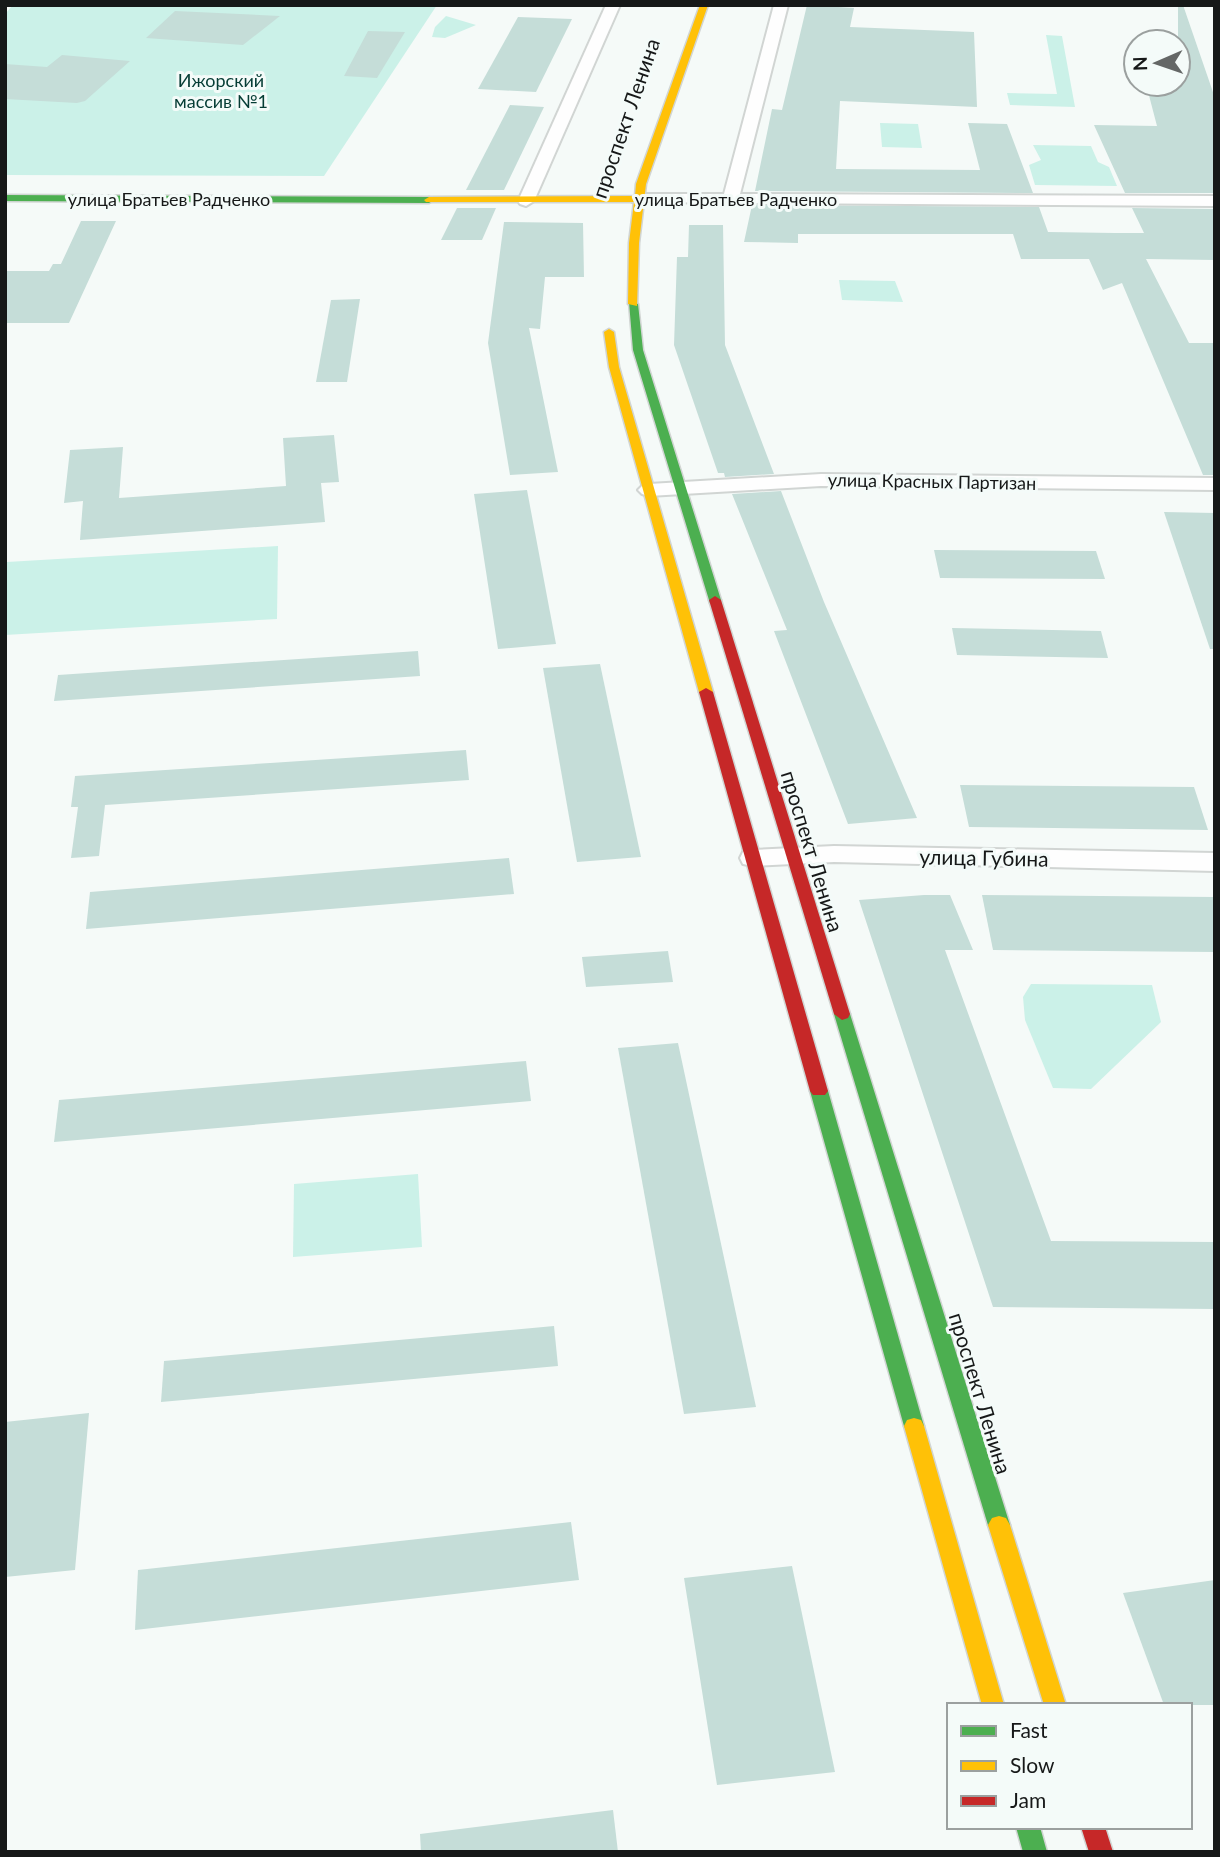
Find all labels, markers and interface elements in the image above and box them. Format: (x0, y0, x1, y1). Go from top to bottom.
north arrow (1122, 28, 1192, 98)
street label: проспект Ленина (586, 35, 664, 201)
text: N (1128, 56, 1151, 71)
park label: Ижорский массив №1 (174, 69, 268, 112)
street label: улица Братьев Радченко (68, 188, 270, 210)
street label: улица Братьев Радченко (635, 188, 837, 210)
street label: улица Красных Партизан (828, 468, 1036, 494)
street label: проспект Ленина (777, 767, 849, 935)
street label: улица Губина (919, 843, 1049, 871)
street label: проспект Ленина (945, 1309, 1017, 1477)
legend (947, 1703, 1192, 1829)
text: Fast (1010, 1717, 1048, 1742)
text: Slow (1010, 1752, 1055, 1777)
text: Jam (1010, 1787, 1046, 1812)

